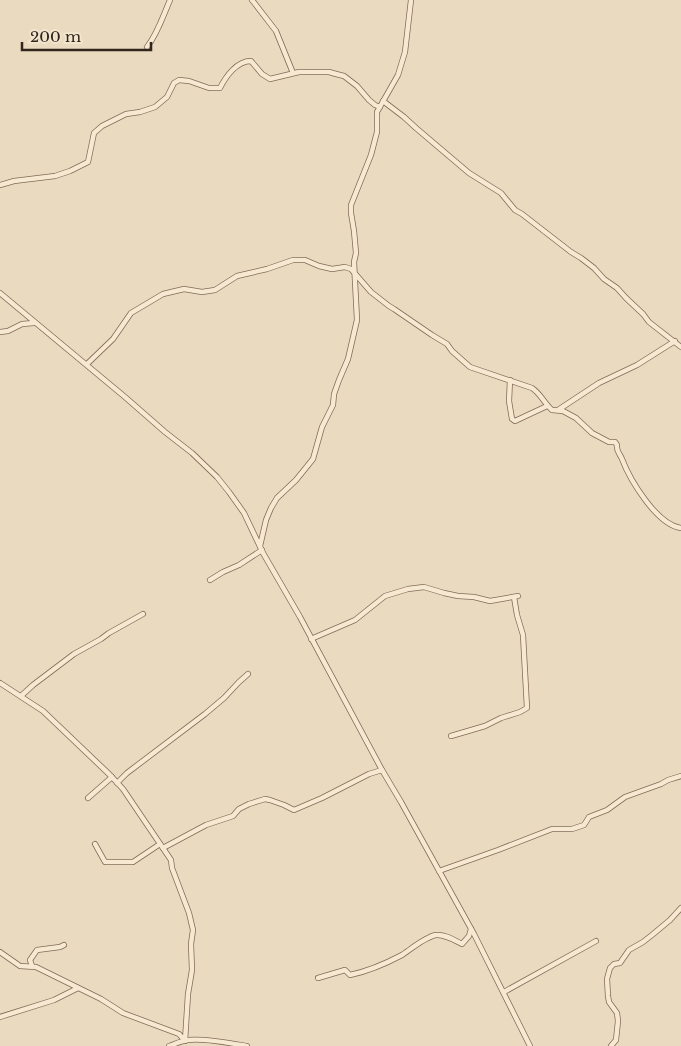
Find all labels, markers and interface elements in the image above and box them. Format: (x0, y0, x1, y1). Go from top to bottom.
scale bar (22, 20, 151, 52)
text: 200 m (30, 27, 81, 46)

